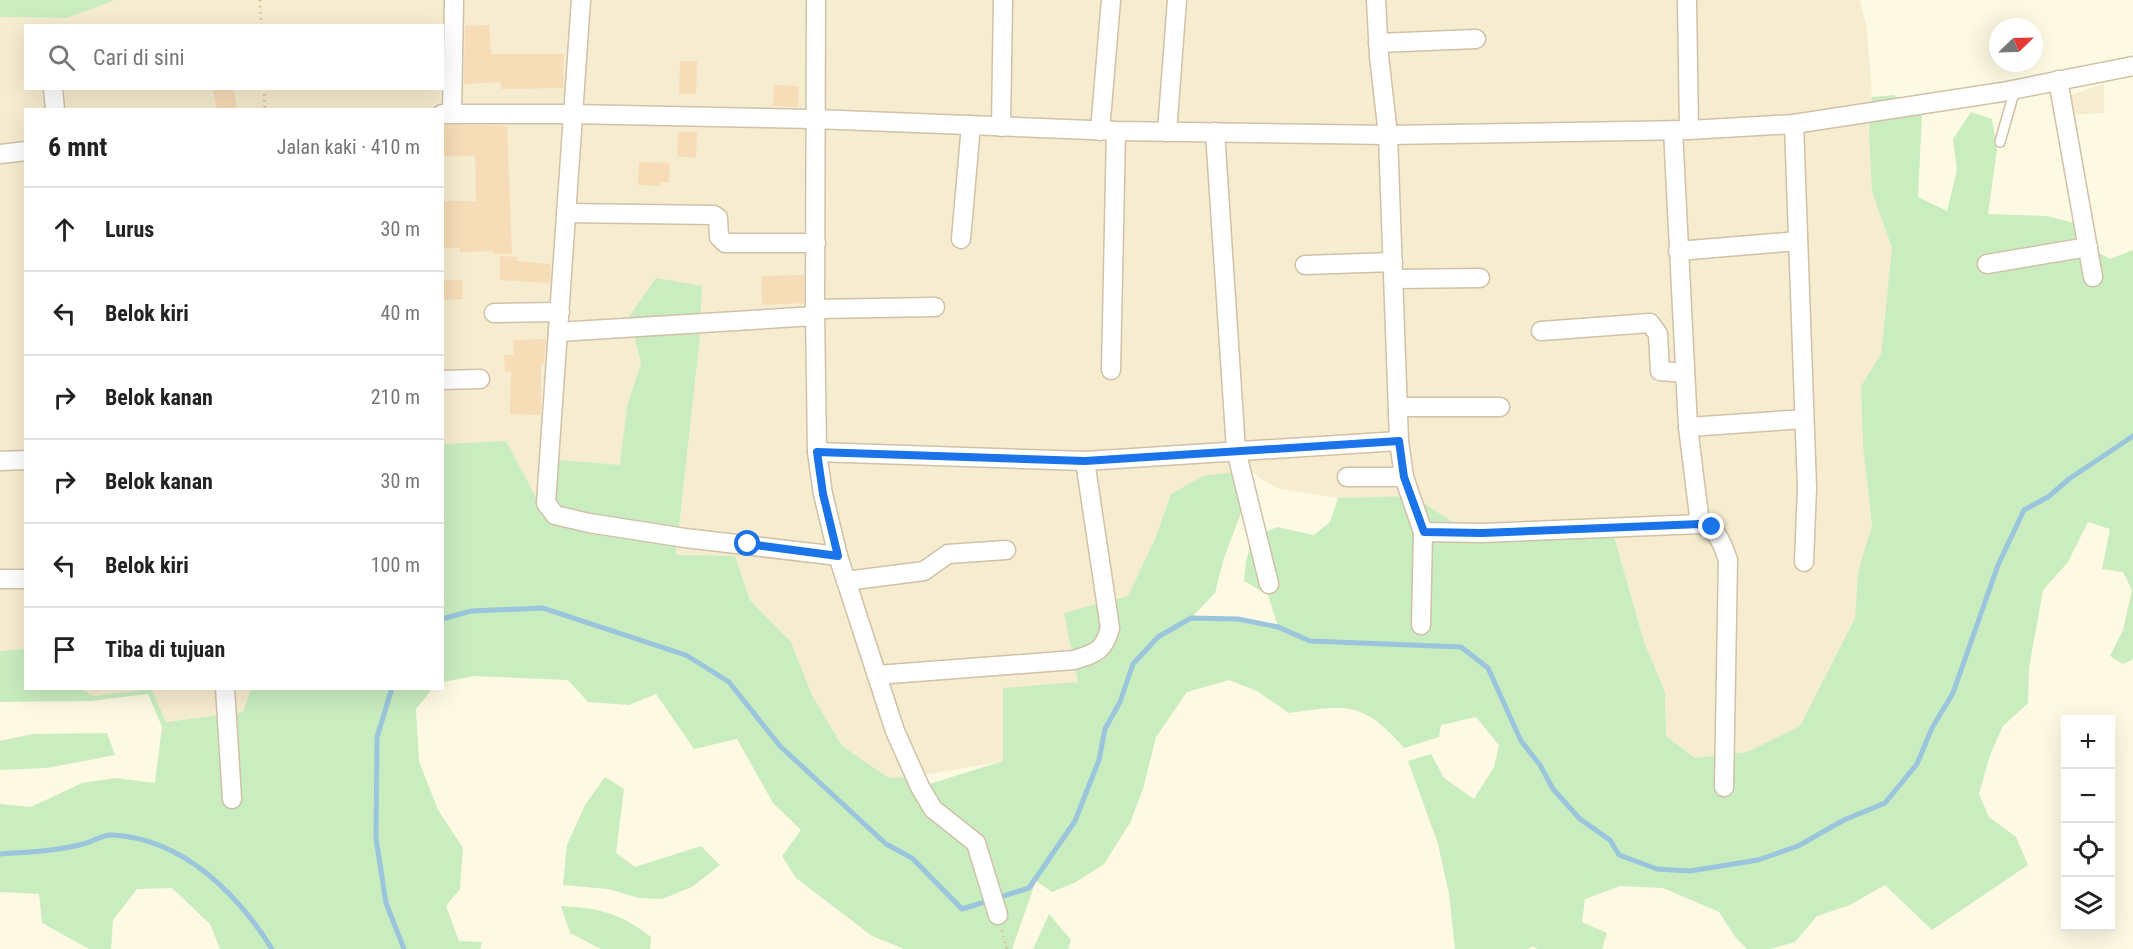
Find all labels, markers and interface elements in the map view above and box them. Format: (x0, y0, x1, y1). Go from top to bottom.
north arrow (1989, 18, 2043, 72)
search box (24, 24, 444, 90)
icon: search (45, 41, 78, 74)
text: Cari di sini (93, 45, 185, 70)
text: 6 mnt (48, 132, 107, 162)
text: Jalan kaki · 410 m (277, 135, 420, 159)
icon: ahead (48, 213, 81, 246)
text: Lurus (105, 217, 154, 242)
text: 30 m (381, 217, 420, 241)
icon: left (48, 297, 81, 330)
text: Belok kiri (105, 301, 189, 326)
text: 40 m (381, 301, 420, 325)
icon: right (48, 381, 81, 414)
text: Belok kanan (105, 385, 213, 410)
text: 210 m (371, 385, 420, 409)
icon: right (48, 465, 81, 498)
text: Belok kanan (105, 469, 213, 494)
text: 30 m (381, 469, 420, 493)
route end (1698, 513, 1724, 539)
route start (734, 530, 760, 556)
icon: left (48, 549, 81, 582)
text: Belok kiri (105, 553, 189, 578)
text: 100 m (371, 553, 420, 577)
icon: arrive (48, 633, 81, 666)
text: Tiba di tujuan (105, 637, 225, 662)
map controls (2061, 715, 2115, 931)
button: + (2061, 715, 2115, 769)
button: − (2061, 769, 2115, 823)
button: locate (2061, 823, 2115, 877)
button: layers (2061, 877, 2115, 931)

